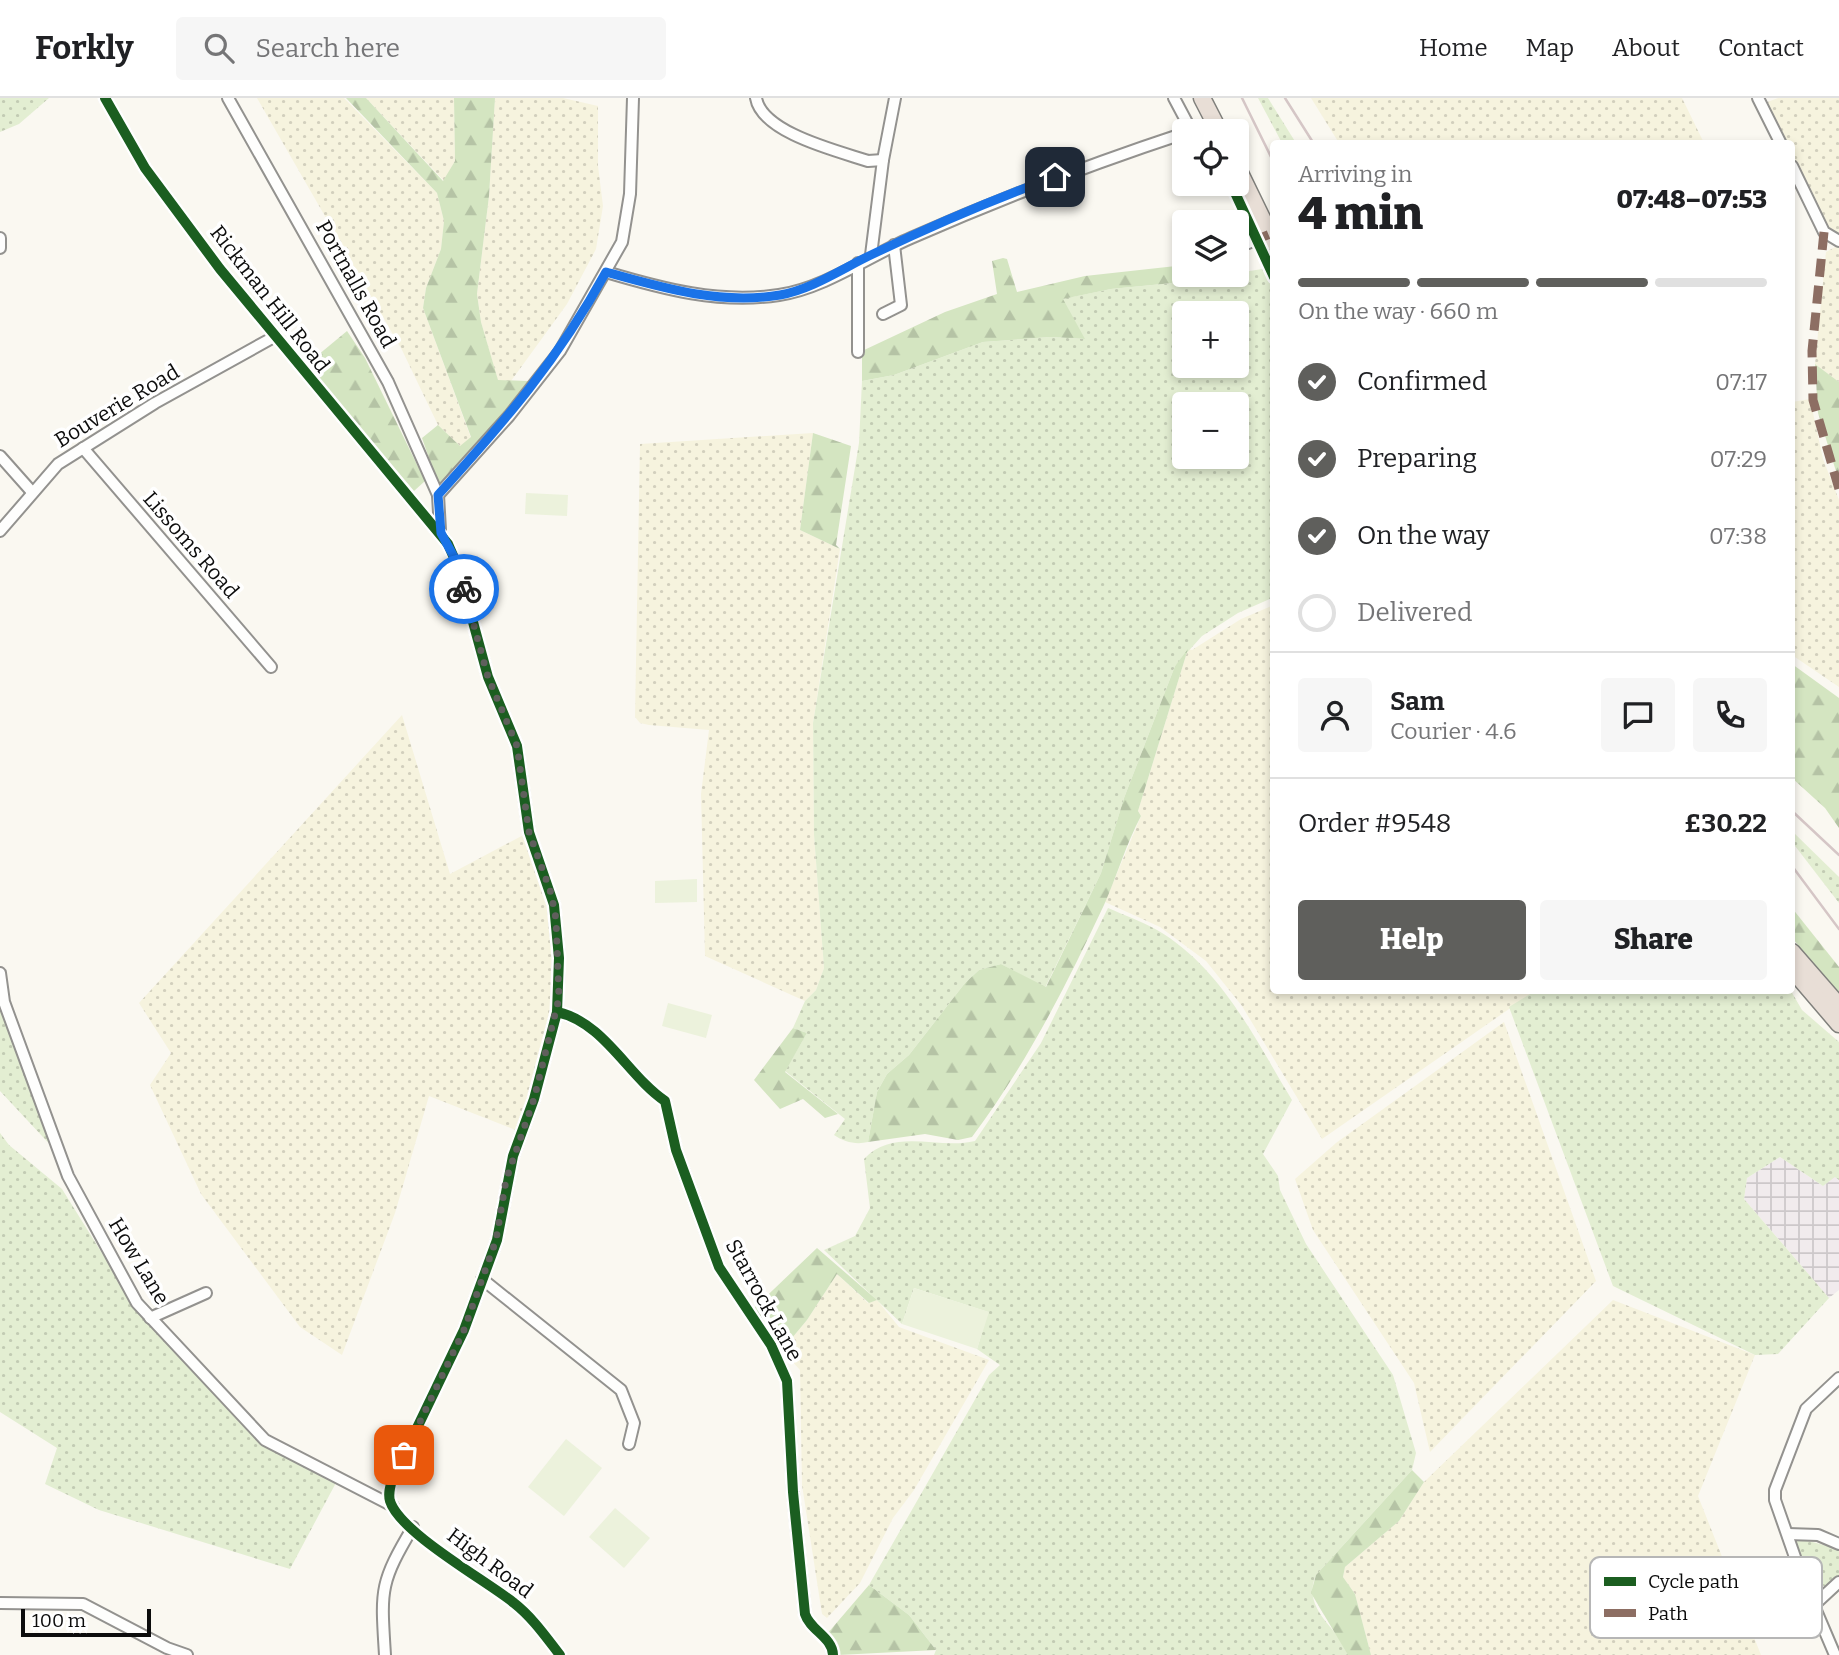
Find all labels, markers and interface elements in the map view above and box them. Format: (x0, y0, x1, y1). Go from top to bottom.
search box (176, 17, 666, 80)
text: Forkly (35, 28, 134, 68)
icon: search (200, 29, 238, 67)
text: Search here (256, 33, 400, 64)
text: Home (1419, 34, 1488, 62)
text: Map (1526, 34, 1574, 62)
text: About (1612, 34, 1680, 62)
text: Contact (1718, 34, 1804, 62)
map controls (1172, 119, 1249, 469)
button: locate (1172, 119, 1249, 196)
pin (1025, 147, 1085, 207)
icon: home (1036, 158, 1074, 196)
text: Arriving in (1298, 160, 1412, 188)
text: 07:48–07:53 (1617, 184, 1767, 215)
text: 4 min (1298, 186, 1423, 241)
button: layers (1172, 210, 1249, 287)
street label: Portnalls Road (310, 216, 402, 352)
street label: Rickman Hill Road (205, 220, 335, 378)
text: On the way · 660 m (1298, 297, 1498, 325)
button: + (1172, 301, 1249, 378)
street label: Bouverie Road (50, 359, 184, 453)
icon: check (1298, 363, 1336, 401)
text: Confirmed (1357, 366, 1487, 397)
text: 07:17 (1715, 368, 1767, 396)
button: − (1172, 392, 1249, 469)
icon: check (1298, 440, 1336, 478)
text: Preparing (1357, 443, 1477, 474)
text: 07:29 (1710, 445, 1767, 473)
street label: Lissoms Road (137, 486, 245, 604)
icon: check (1298, 517, 1336, 555)
text: On the way (1357, 520, 1490, 551)
text: 07:38 (1709, 522, 1767, 550)
courier (429, 554, 499, 624)
icon: bike (445, 570, 483, 608)
text: Delivered (1357, 597, 1472, 628)
button: person (1298, 678, 1372, 752)
button: chat (1601, 678, 1675, 752)
button: phone (1693, 678, 1767, 752)
text: Sam (1390, 686, 1445, 717)
text: Courier · 4.6 (1390, 717, 1517, 745)
text: Order #9548 (1298, 808, 1451, 839)
text: £30.22 (1684, 808, 1767, 839)
button: Help (1298, 900, 1526, 980)
button: Share (1540, 900, 1767, 980)
street label: How Lane (103, 1213, 175, 1309)
street label: Starrock Lane (720, 1235, 808, 1365)
pin (374, 1425, 434, 1485)
icon: bag (385, 1436, 423, 1474)
street label: High Road (442, 1522, 538, 1604)
legend (1590, 1557, 1822, 1638)
text: Cycle path (1648, 1570, 1739, 1593)
text: Path (1648, 1602, 1688, 1625)
scale bar (21, 1606, 150, 1638)
text: 100 m (32, 1609, 86, 1632)

